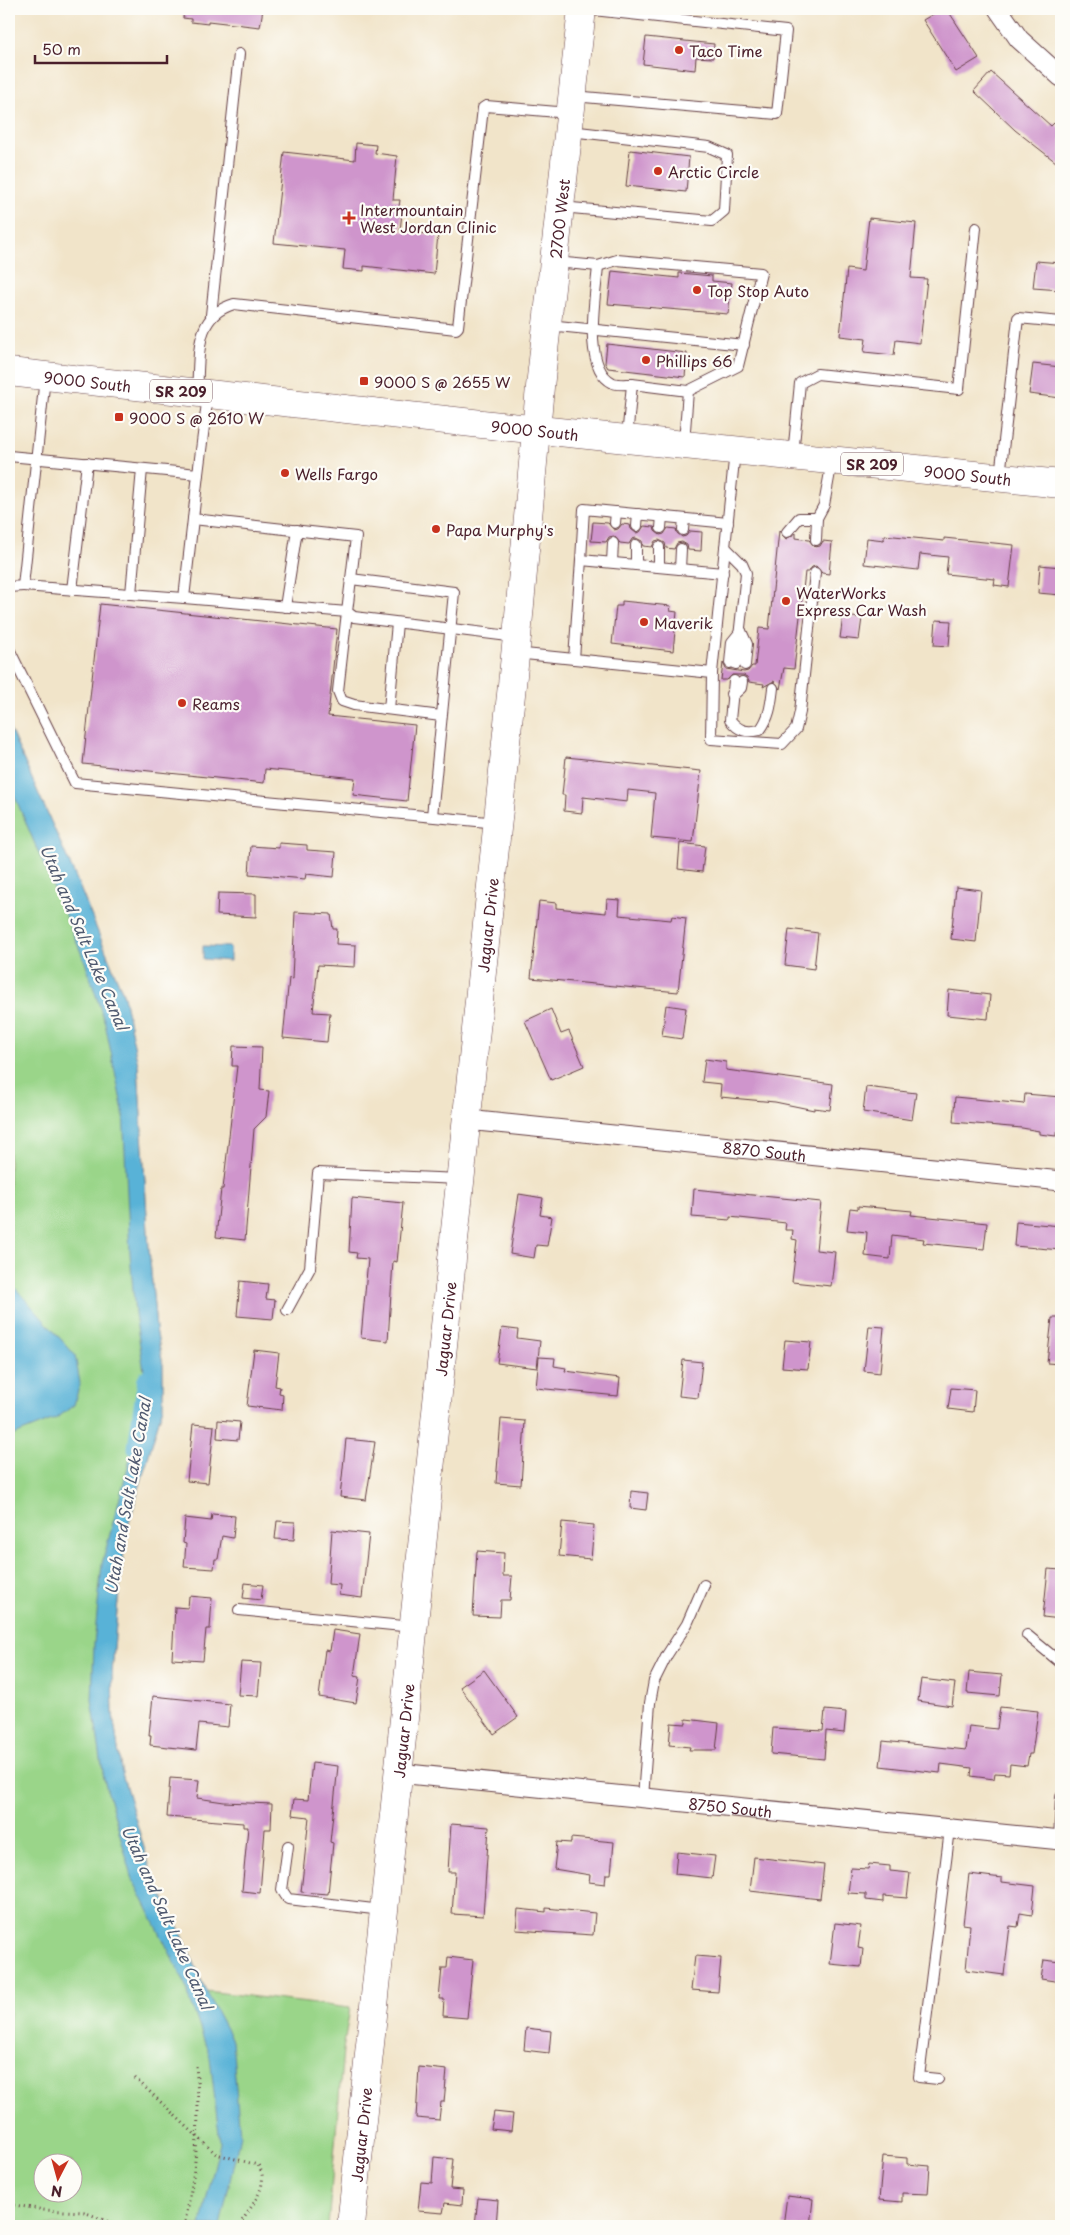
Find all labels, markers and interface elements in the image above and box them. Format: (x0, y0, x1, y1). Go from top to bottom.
scale bar (35, 32, 168, 64)
text: 50 m (42, 37, 81, 60)
place label: Taco Time (689, 39, 763, 62)
marker: Taco Time (673, 44, 685, 56)
place label: Arctic Circle (668, 160, 759, 183)
marker: Arctic Circle (652, 165, 664, 177)
street label: 2700 West (543, 178, 575, 260)
place label: Intermountain West Jordan Clinic (360, 198, 497, 238)
marker: Intermountain West Jordan Clinic (342, 211, 356, 225)
place label: Top Stop Auto (707, 279, 809, 302)
marker: Top Stop Auto (691, 284, 703, 296)
place label: Phillips 66 (656, 349, 733, 372)
marker: Phillips 66 (640, 354, 652, 366)
street label: 9000 South (42, 364, 133, 397)
place label: 9000 S @ 2655 W (374, 370, 511, 393)
marker: 9000 S @ 2655 W (358, 375, 370, 387)
road number: SR 209 (150, 380, 212, 402)
place label: 9000 S @ 2610 W (129, 406, 264, 429)
marker: 9000 S @ 2610 W (113, 411, 125, 423)
street label: 9000 South (490, 414, 580, 446)
road number: SR 209 (841, 452, 903, 476)
street label: 9000 South (923, 458, 1013, 490)
place label: Wells Fargo (295, 462, 378, 485)
marker: Wells Fargo (279, 467, 291, 479)
place label: Papa Murphy's (446, 518, 554, 541)
marker: Papa Murphy's (430, 523, 442, 535)
place label: WaterWorks Express Car Wash (796, 581, 927, 621)
marker: WaterWorks Express Car Wash (780, 595, 792, 607)
place label: Maverik (654, 611, 713, 634)
marker: Maverik (638, 616, 650, 628)
place label: Reams (192, 692, 240, 715)
marker: Reams (176, 697, 188, 709)
water label: Utah and Salt Lake Canal (35, 841, 136, 1036)
street label: Jaguar Drive (471, 876, 503, 974)
street label: 8870 South (721, 1135, 807, 1166)
street label: Jaguar Drive (428, 1280, 461, 1377)
water label: Utah and Salt Lake Canal (98, 1393, 157, 1596)
street label: Jaguar Drive (386, 1682, 419, 1779)
street label: 8750 South (687, 1791, 773, 1822)
water label: Utah and Salt Lake Canal (117, 1821, 221, 2015)
street label: Jaguar Drive (344, 2086, 377, 2183)
north arrow (32, 2152, 82, 2202)
text: N (50, 2180, 63, 2202)

